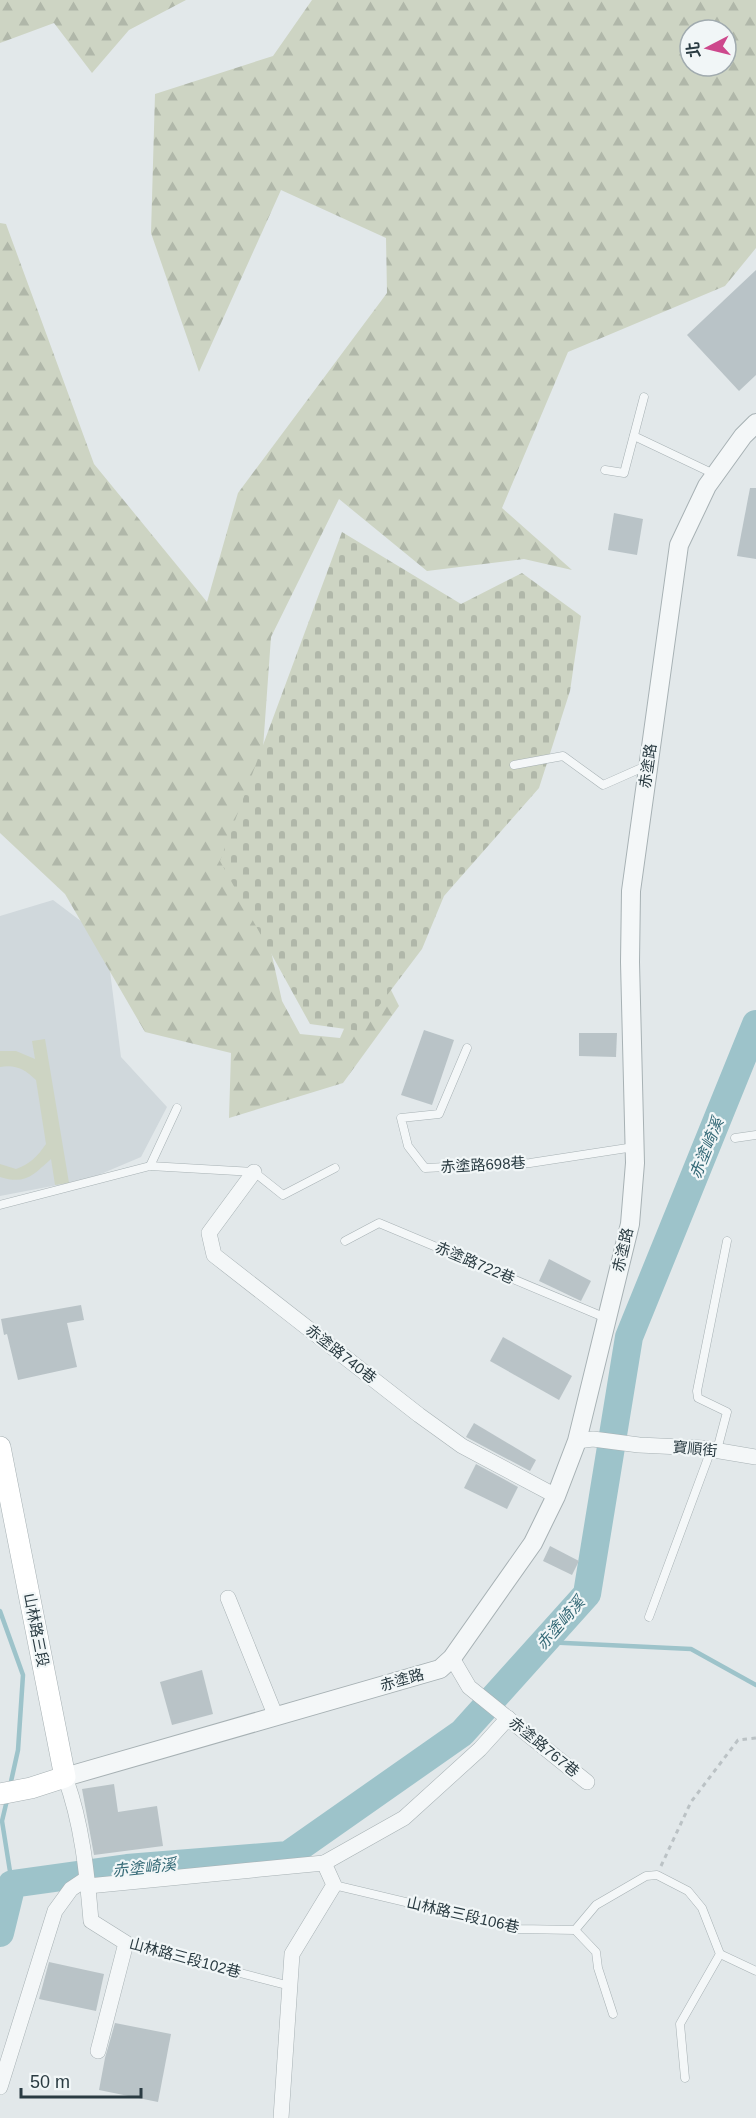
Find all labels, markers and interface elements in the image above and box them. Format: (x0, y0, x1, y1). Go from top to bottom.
north arrow (678, 18, 738, 78)
text: 北 (684, 41, 703, 59)
street label: 赤塗路 (636, 742, 659, 789)
water label: 赤塗崎溪 (687, 1113, 727, 1181)
street label: 赤塗路698巷 (440, 1154, 526, 1175)
street label: 赤塗路 (609, 1226, 636, 1274)
street label: 赤塗路722巷 (433, 1238, 518, 1287)
street label: 赤塗路740巷 (303, 1321, 380, 1386)
street label: 寶順街 (672, 1438, 718, 1459)
street label: 山林路三段 (21, 1591, 52, 1668)
water label: 赤塗崎溪 (533, 1592, 589, 1653)
street label: 赤塗路 (378, 1665, 426, 1694)
street label: 赤塗路767巷 (506, 1713, 583, 1780)
water label: 赤塗崎溪 (111, 1855, 179, 1879)
street label: 山林路三段106巷 (405, 1893, 521, 1936)
street label: 山林路三段102巷 (127, 1934, 243, 1981)
scale bar (21, 2061, 141, 2099)
text: 50 m (30, 2072, 70, 2092)

